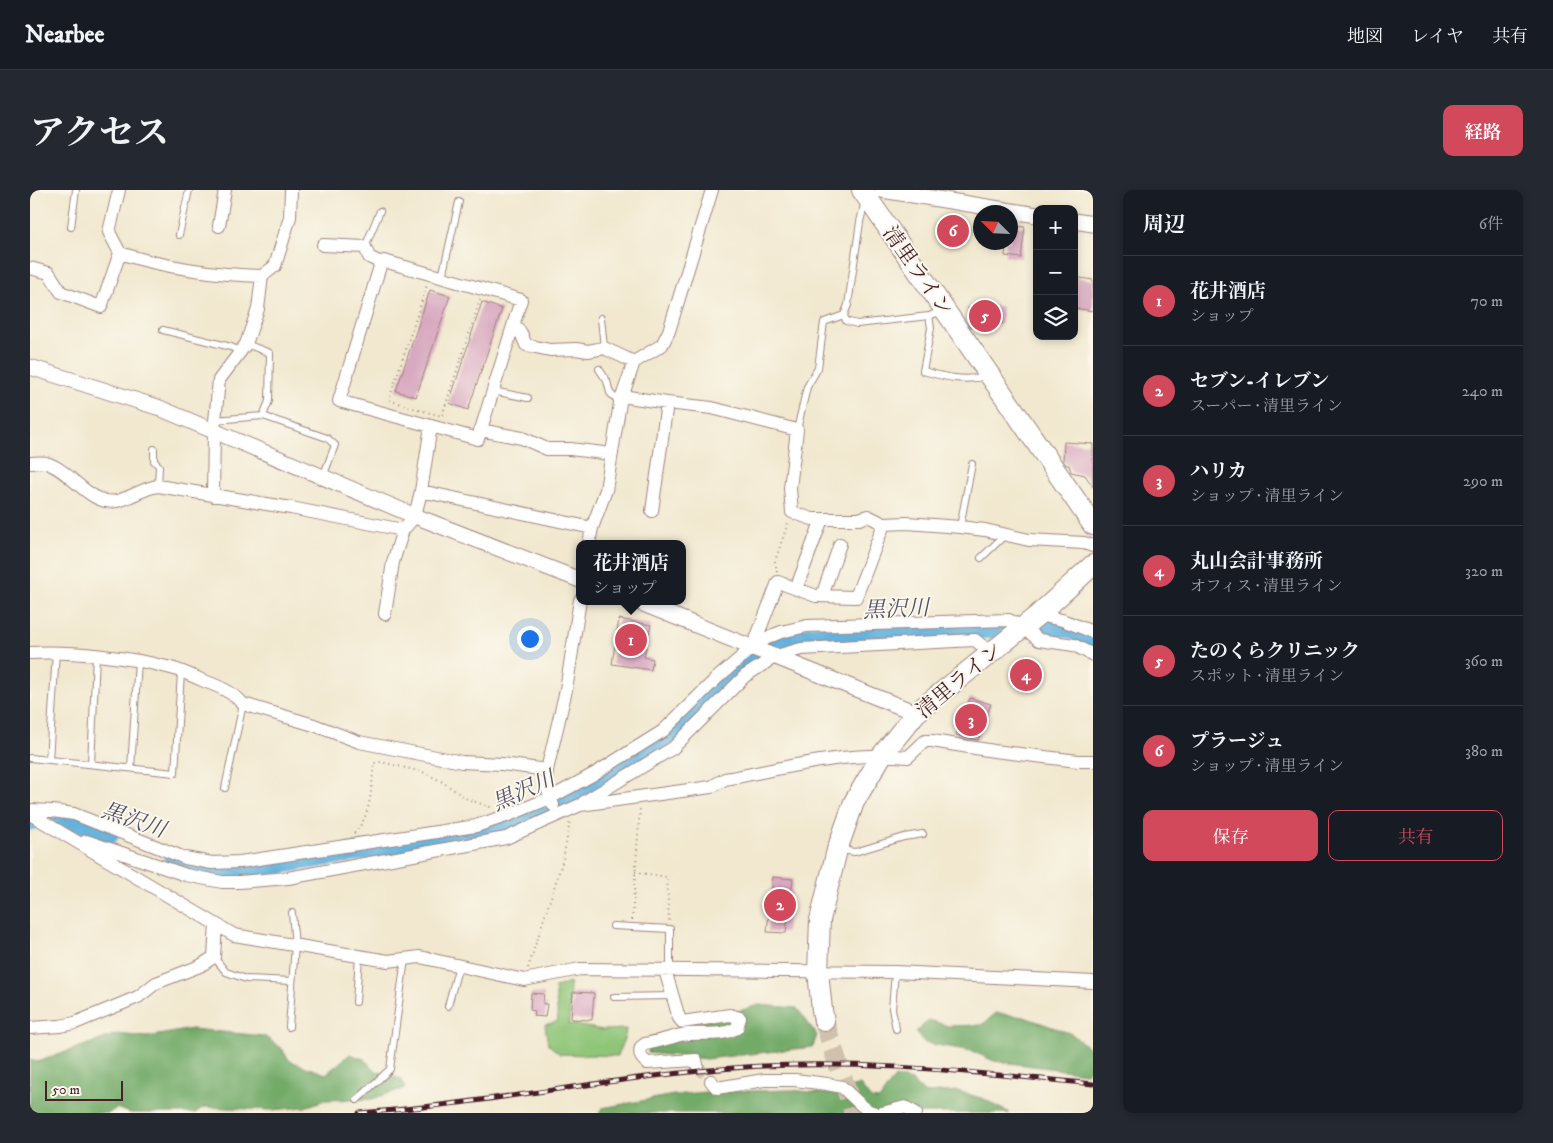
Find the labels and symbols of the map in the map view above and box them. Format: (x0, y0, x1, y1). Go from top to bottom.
north arrow (973, 205, 1018, 250)
pin: 6 (937, 212, 969, 250)
street label: 清里ライン (877, 221, 958, 322)
pin: 5 (969, 297, 1001, 335)
water label: 黒沢川 (863, 595, 931, 624)
pin: 1 (615, 621, 647, 659)
your location (517, 626, 543, 652)
street label: 清里ライン (911, 637, 1008, 724)
pin: 4 (1010, 656, 1042, 694)
pin: 3 (955, 701, 987, 739)
water label: 黒沢川 (488, 765, 561, 817)
water label: 黒沢川 (98, 797, 171, 845)
pin: 2 (764, 886, 796, 924)
scale bar (45, 1078, 122, 1101)

